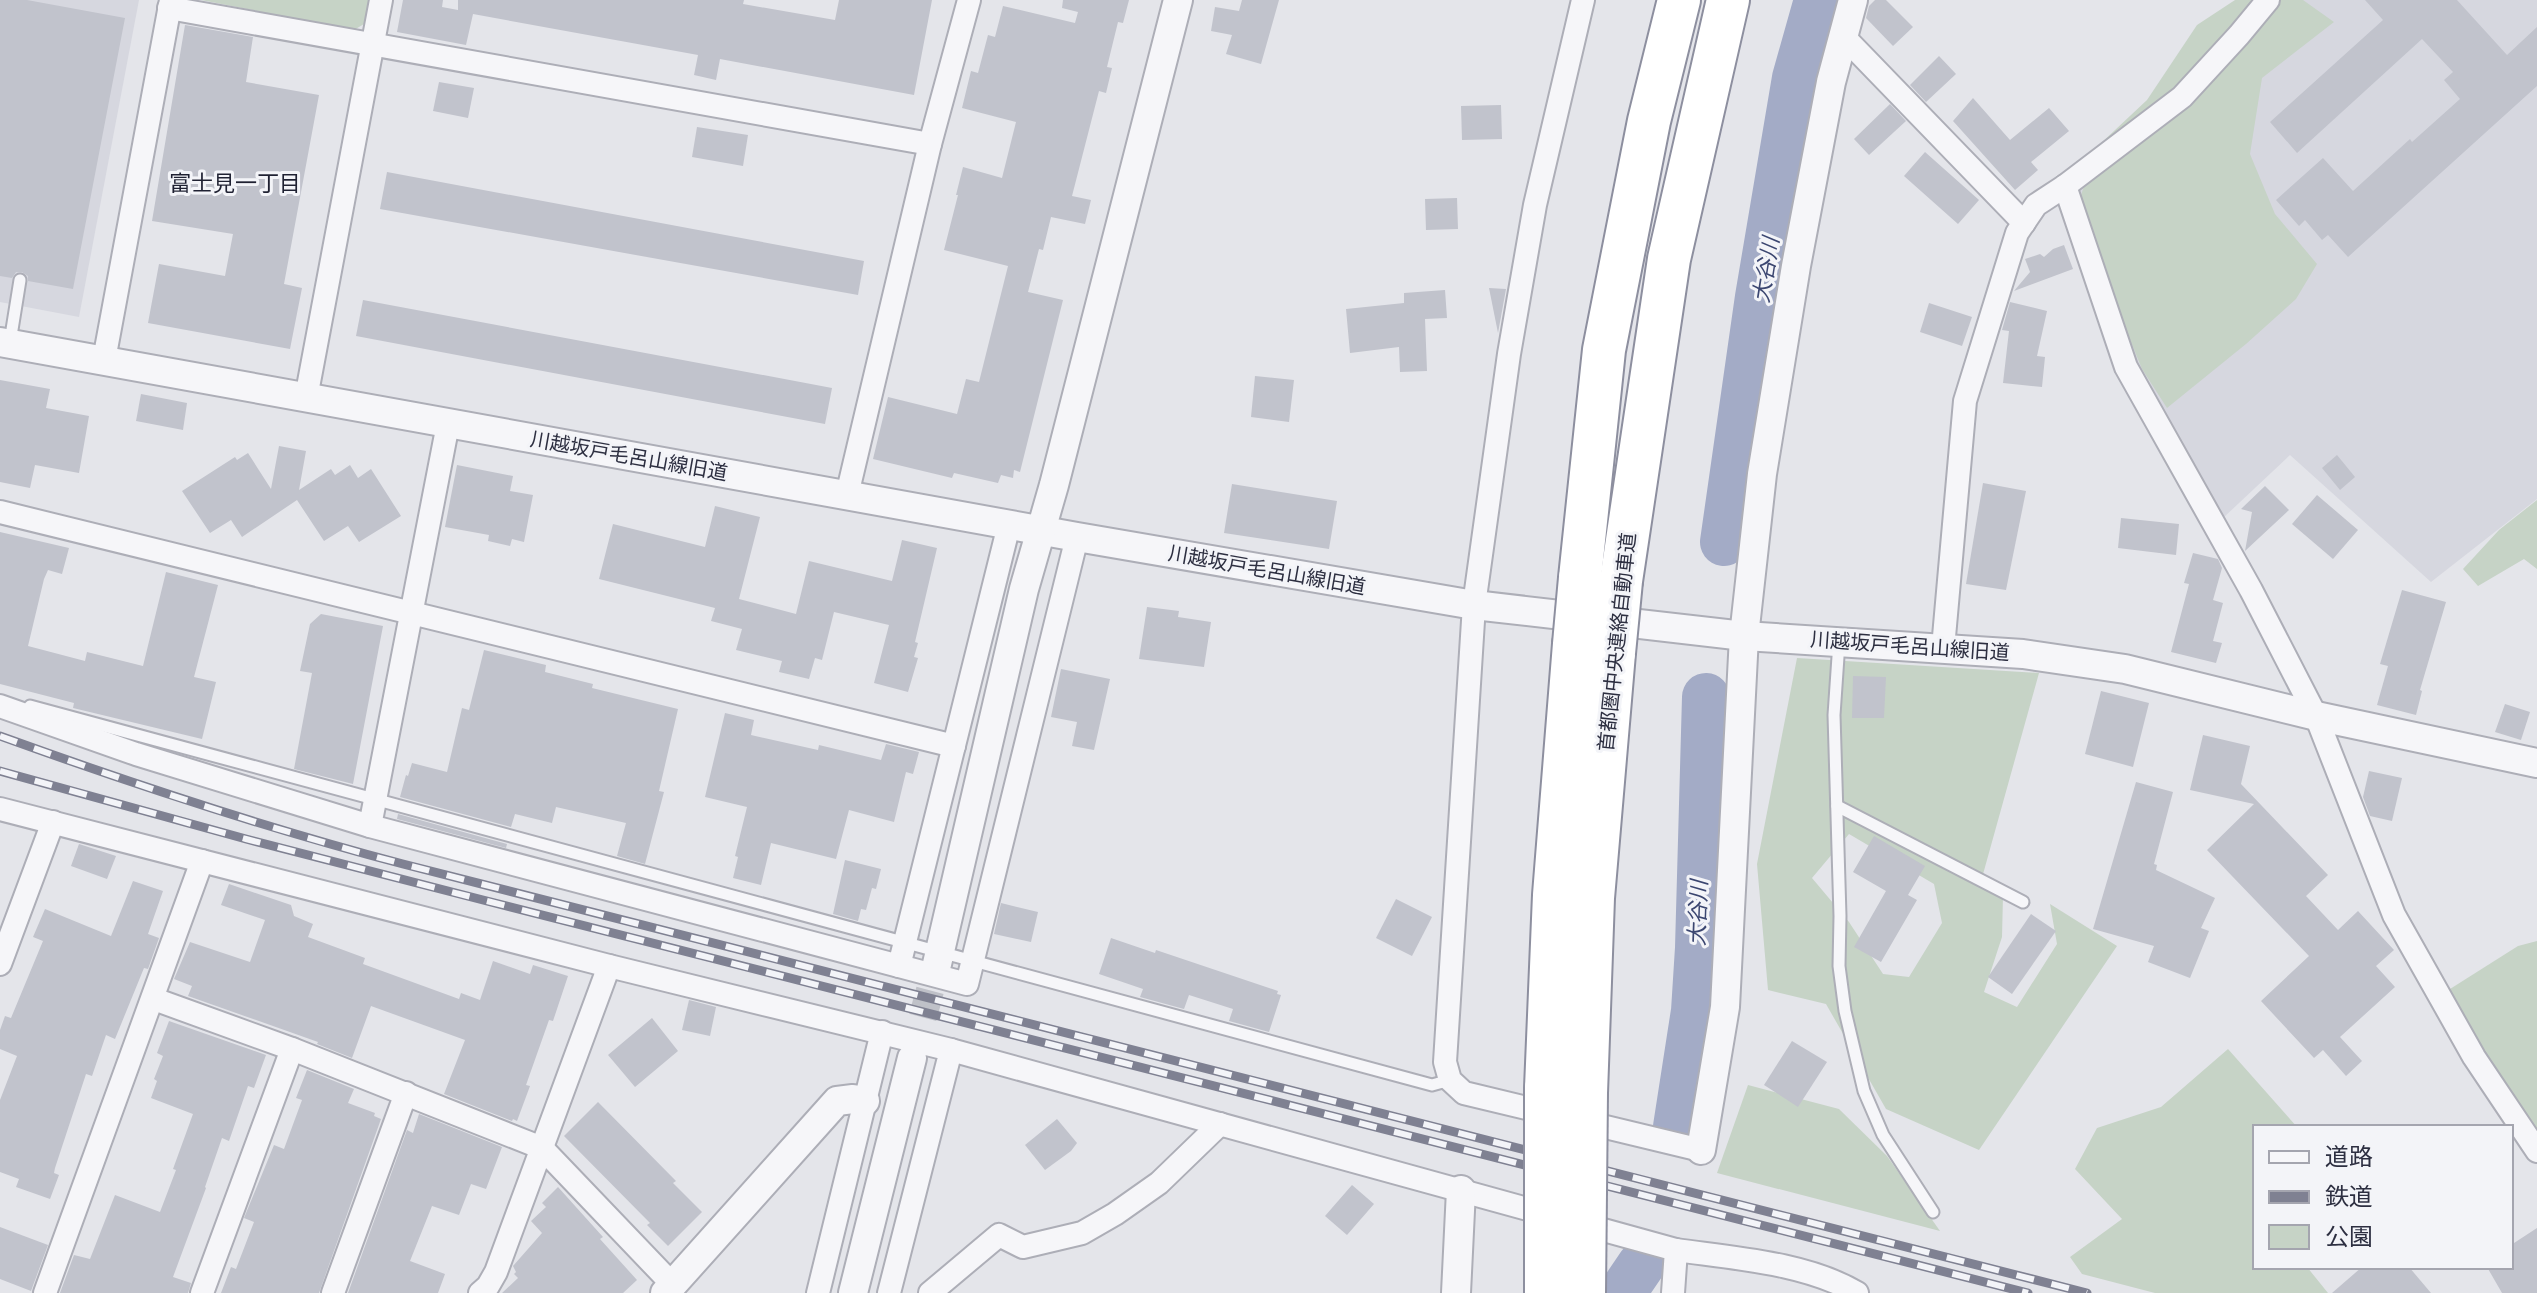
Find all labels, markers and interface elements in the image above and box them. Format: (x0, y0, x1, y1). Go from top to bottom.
district label: 富士見一丁目 (169, 171, 301, 196)
water label: 大谷川 (1748, 233, 1784, 305)
street label: 川越坂戸毛呂山線旧道 (529, 428, 729, 484)
street label: 首都圏中央連絡自動車道 (1595, 531, 1639, 753)
street label: 川越坂戸毛呂山線旧道 (1167, 542, 1367, 598)
street label: 川越坂戸毛呂山線旧道 (1809, 628, 2011, 664)
water label: 大谷川 (1684, 878, 1712, 946)
legend (2253, 1125, 2513, 1269)
text: 道路 (2325, 1143, 2373, 1170)
text: 鉄道 (2325, 1183, 2373, 1210)
text: 公園 (2325, 1223, 2373, 1250)

